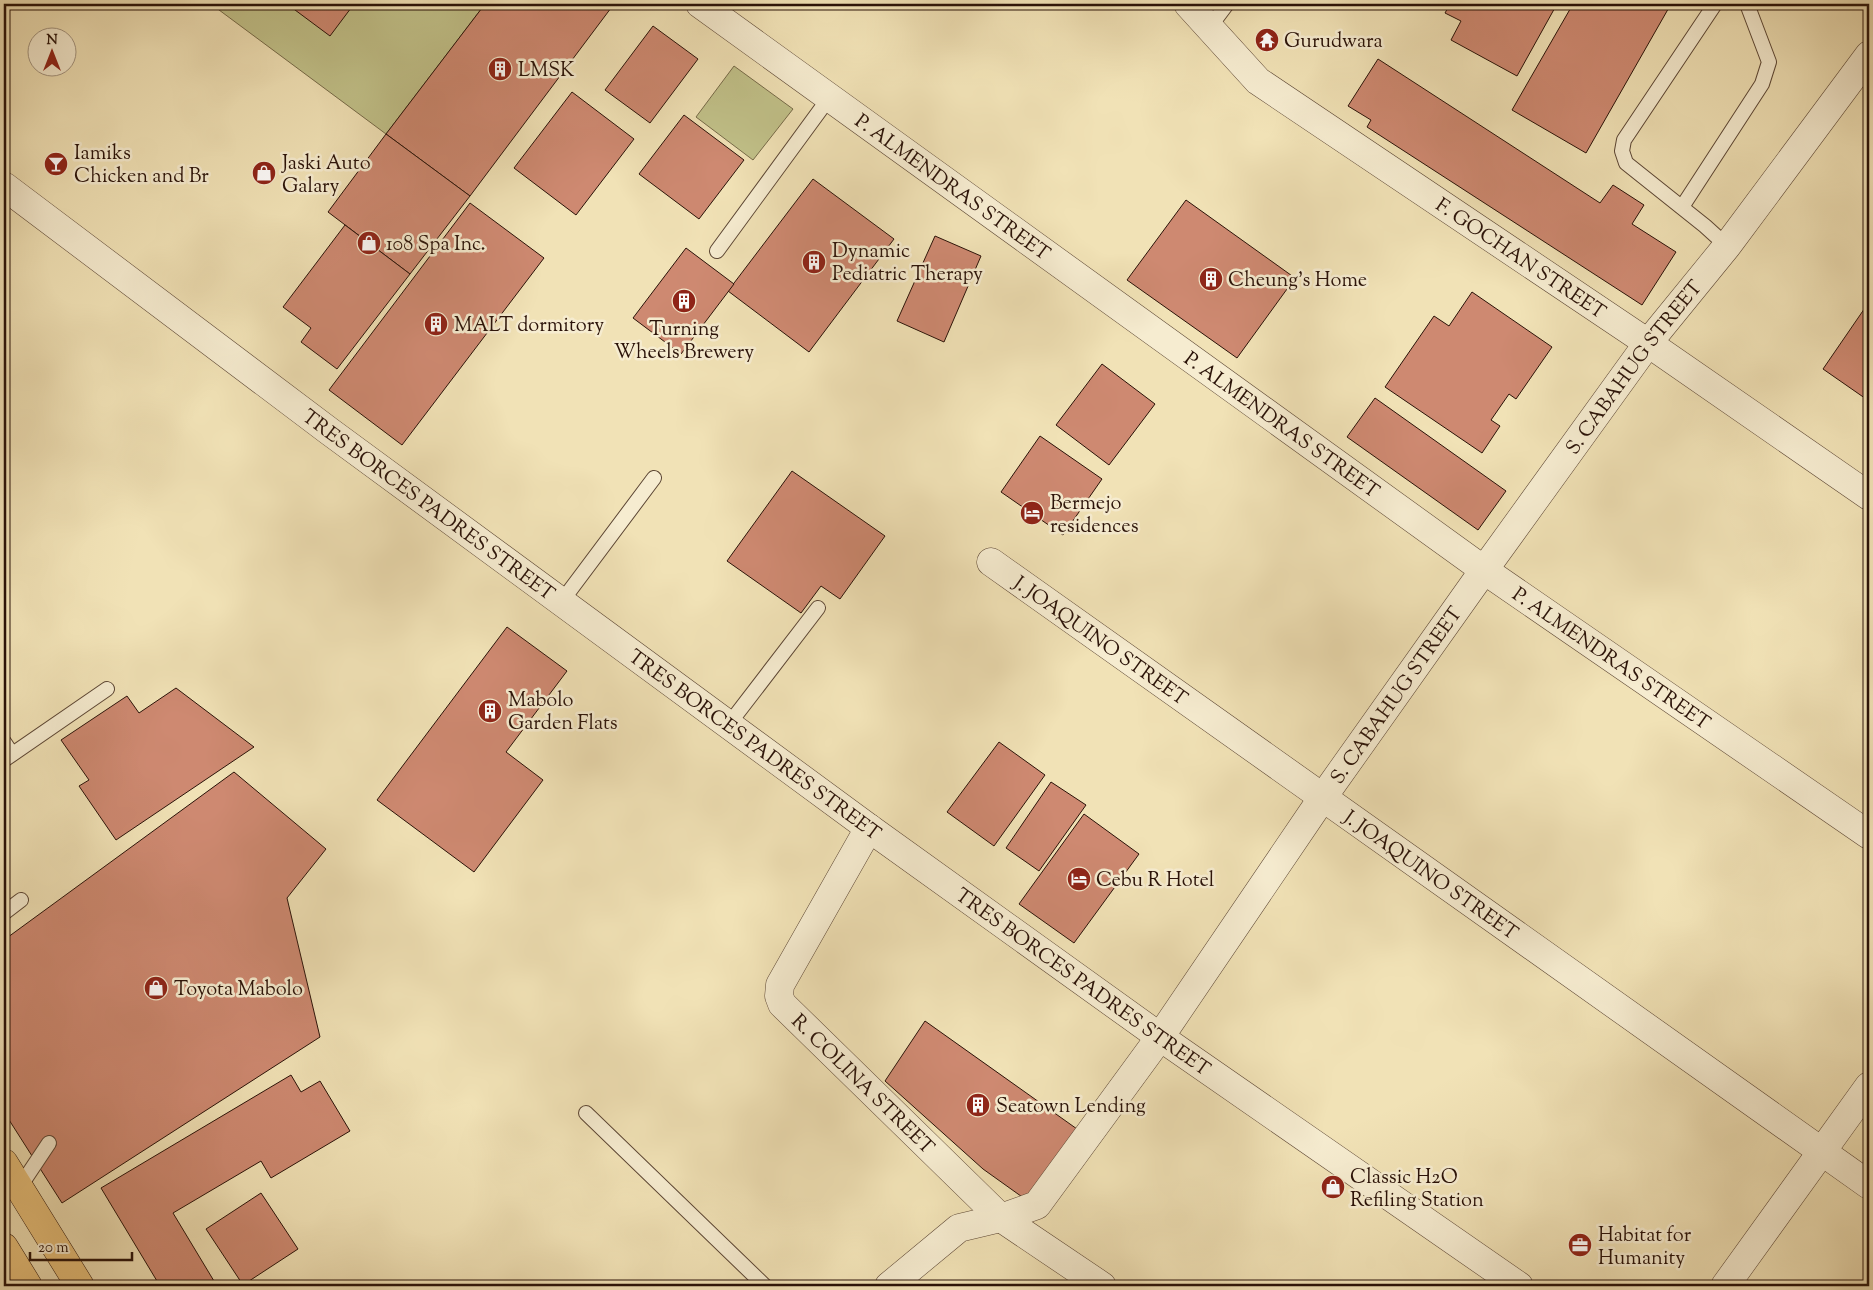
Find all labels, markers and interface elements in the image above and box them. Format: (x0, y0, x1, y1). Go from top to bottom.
temple icon: Gurudwara (1254, 27, 1280, 53)
north arrow (28, 28, 78, 78)
place label: Gurudwara (1284, 28, 1383, 57)
text: N (46, 31, 58, 51)
building icon: LMSK (487, 56, 513, 82)
place label: LMSK (518, 57, 575, 86)
street label: P. ALMENDRAS STREET (848, 108, 1055, 269)
place label: Iamiks Chicken and Br (74, 140, 209, 192)
place label: Jaski Auto Galary (281, 150, 371, 202)
bar icon: Iamiks Chicken and Br (43, 151, 69, 177)
shop icon: Jaski Auto Galary (251, 160, 277, 186)
street label: F. GOCHAN STREET (1429, 192, 1611, 328)
shop icon: 108 Spa Inc. (356, 230, 382, 256)
place label: 108 Spa Inc. (386, 231, 486, 260)
place label: Dynamic Pediatric Therapy (832, 238, 983, 290)
building icon: Dynamic Pediatric Therapy (801, 249, 827, 275)
building icon: Cheung's Home (1198, 266, 1224, 292)
place label: Cheung's Home (1228, 267, 1367, 296)
street label: S. CABAHUG STREET (1560, 275, 1710, 462)
building icon: Turning Wheels Brewery (671, 288, 697, 314)
building icon: MALT dormitory (423, 311, 449, 337)
place label: MALT dormitory (454, 312, 604, 341)
place label: Turning Wheels Brewery (614, 316, 754, 368)
street label: P. ALMENDRAS STREET (1177, 346, 1384, 507)
street label: TRES BORCES PADRES STREET (295, 404, 560, 609)
place label: Bermejo residences (1050, 490, 1139, 542)
hotel icon: Bermejo residences (1019, 500, 1045, 526)
street label: J. JOAQUINO STREET (1006, 570, 1193, 714)
street label: P. ALMENDRAS STREET (1505, 581, 1715, 739)
street label: S. CABAHUG STREET (1324, 601, 1471, 791)
street label: TRES BORCES PADRES STREET (621, 644, 886, 849)
place label: Mabolo Garden Flats (508, 687, 618, 739)
building icon: Mabolo Garden Flats (477, 698, 503, 724)
street label: J. JOAQUINO STREET (1336, 804, 1523, 948)
hotel icon: Cebu R Hotel (1066, 866, 1092, 892)
place label: Cebu R Hotel (1096, 867, 1215, 896)
street label: TRES BORCES PADRES STREET (948, 882, 1215, 1085)
shop icon: Toyota Mabolo (143, 975, 169, 1001)
place label: Toyota Mabolo (174, 976, 303, 1005)
street label: R. COLINA STREET (784, 1009, 940, 1162)
building icon: Seatown Lending (965, 1092, 991, 1118)
place label: Seatown Lending (996, 1093, 1146, 1122)
place label: Classic H2O Refiling Station (1350, 1164, 1484, 1216)
shop icon: Classic H2O Refiling Station (1320, 1174, 1346, 1200)
place label: Habitat for Humanity (1598, 1222, 1692, 1274)
scale bar (30, 1230, 132, 1262)
office icon: Habitat for Humanity (1567, 1232, 1593, 1258)
text: 20 m (38, 1238, 69, 1259)

